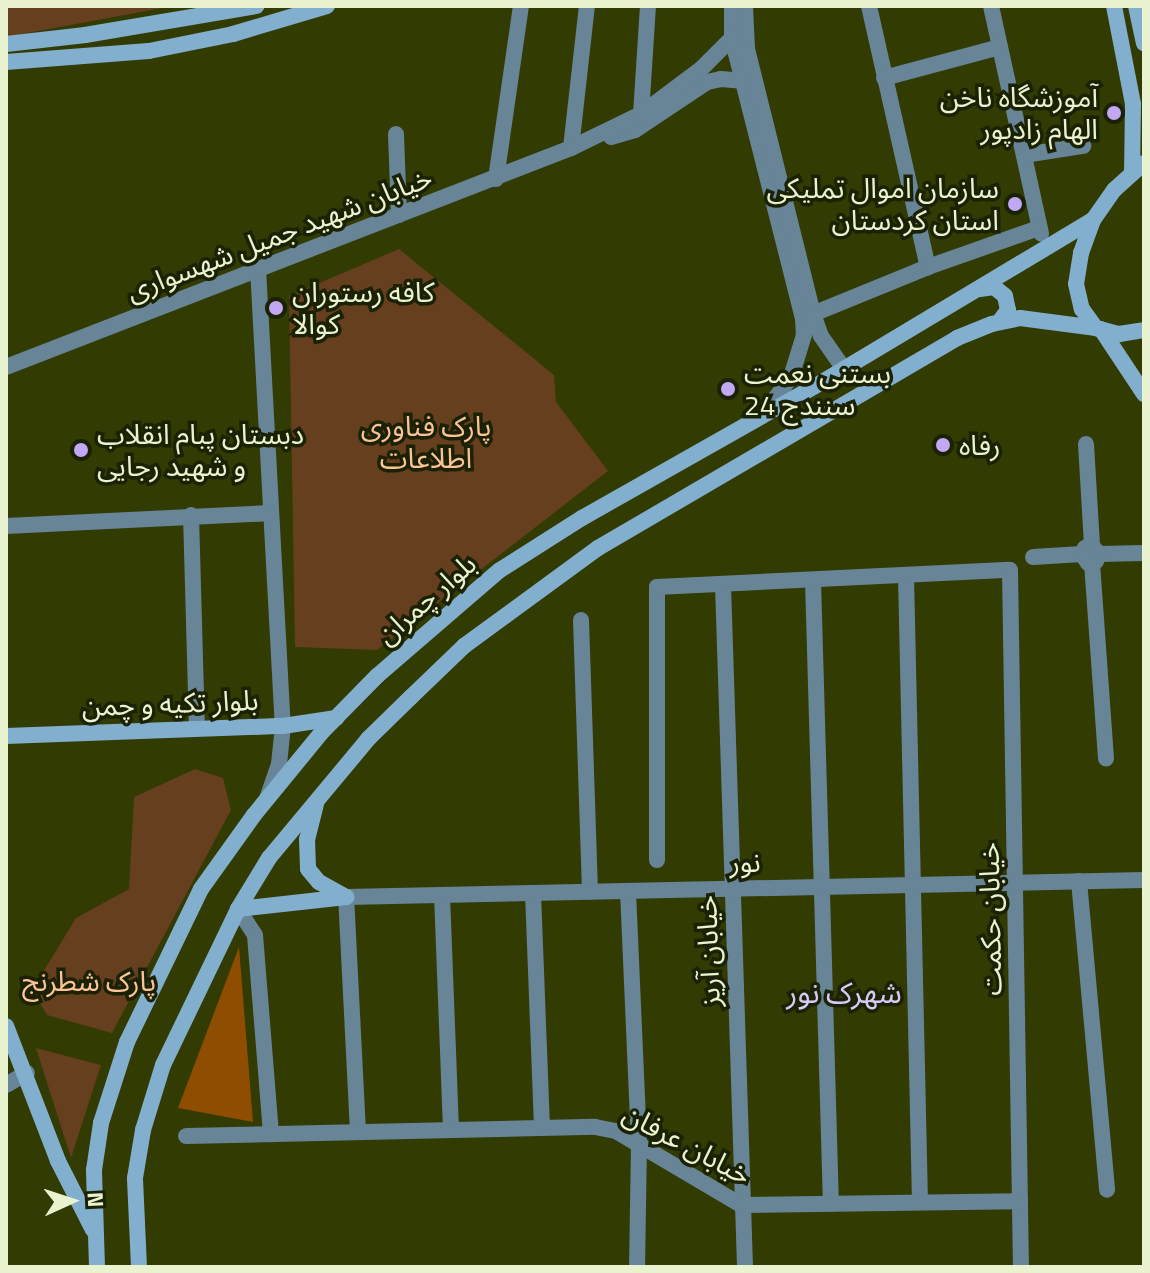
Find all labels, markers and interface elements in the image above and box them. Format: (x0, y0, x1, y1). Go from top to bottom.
place label: آموزشگاه ناخن الهام زادپور (940, 80, 1098, 146)
marker: آموزشگاه ناخن الهام زادپور (1105, 104, 1123, 122)
street label: خیابان شهید جمیل شهسواری (121, 160, 437, 308)
place label: سازمان اموال تملیکی استان کردستان (766, 171, 999, 237)
marker: سازمان اموال تملیکی استان کردستان (1006, 195, 1024, 213)
place label: کافه رستوران کوالا (292, 275, 434, 341)
marker: کافه رستوران کوالا (267, 299, 285, 317)
place label: بستنی نعمت سنندج 24 (744, 356, 891, 422)
marker: بستنی نعمت سنندج 24 (719, 380, 737, 398)
park label: پارک فناوری اطلاعات (361, 409, 491, 475)
place label: دبستان پبام انقلاب و شهید رجایی (97, 417, 304, 483)
place label: رفاه (959, 428, 1000, 462)
marker: رفاه (934, 436, 952, 454)
marker: دبستان پبام انقلاب و شهید رجایی (72, 441, 90, 459)
street label: بلوار چمران (369, 547, 483, 651)
street label: بلوار تکیه و چمن (81, 683, 259, 723)
street label: خیابان حکمت (972, 842, 1008, 996)
street label: نور (729, 845, 761, 879)
street label: خیابان آریز (689, 895, 727, 1007)
park label: پارک شطرنج (22, 964, 156, 998)
district label: شهرک نور (786, 974, 902, 1010)
street label: خیابان عرفان (617, 1096, 757, 1192)
north arrow (32, 1161, 112, 1241)
text: N (79, 1191, 113, 1208)

